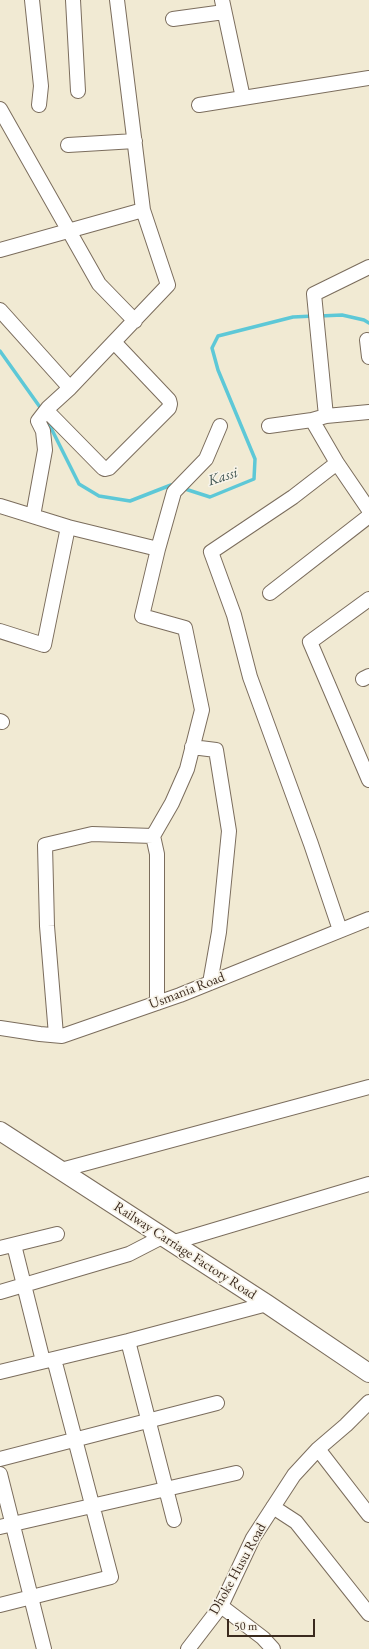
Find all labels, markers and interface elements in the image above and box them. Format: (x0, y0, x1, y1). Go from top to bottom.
water label: Kassi (206, 464, 240, 490)
street label: Usmania Road (147, 969, 227, 1013)
street label: Railway Carriage Factory Road (111, 1199, 259, 1303)
street label: Dhoke Husu Road (206, 1520, 270, 1618)
scale bar (229, 1611, 317, 1637)
text: 50 m (234, 1618, 257, 1634)

